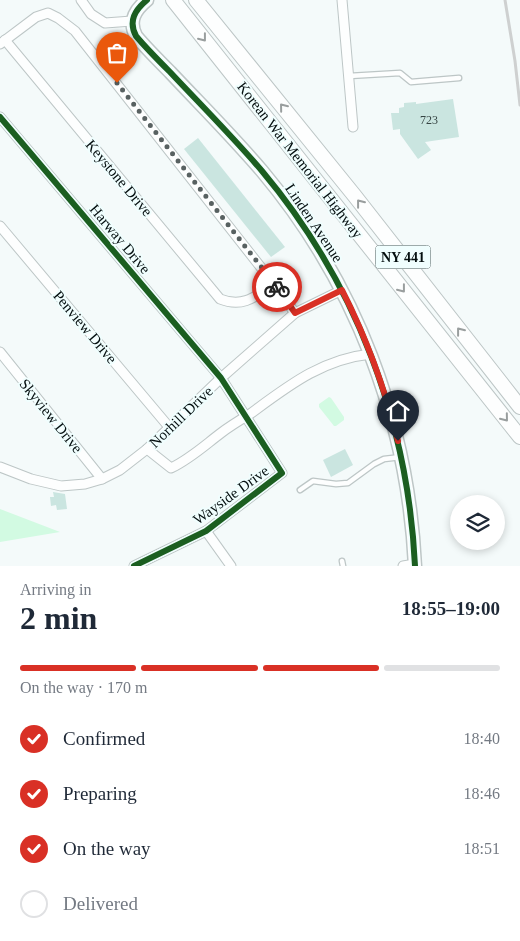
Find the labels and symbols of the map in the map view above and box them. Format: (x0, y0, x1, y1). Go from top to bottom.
pin (96, 32, 138, 83)
one-way arrow (198, 32, 206, 41)
street label: Korean War Memorial Highway (234, 79, 366, 242)
one-way arrow (280, 104, 289, 113)
house number: 723 (420, 113, 438, 127)
street label: Keystone Drive (82, 137, 156, 220)
street label: Linden Avenue (282, 181, 346, 265)
one-way arrow (358, 200, 366, 209)
street label: Harway Drive (86, 201, 154, 277)
road number: NY 441 (376, 246, 430, 268)
courier (252, 262, 302, 312)
one-way arrow (397, 283, 405, 292)
street label: Penview Drive (50, 288, 120, 367)
one-way arrow (458, 328, 466, 337)
street label: Skyview Drive (16, 376, 86, 456)
street label: Norhill Drive (146, 383, 216, 451)
pin (377, 390, 419, 441)
one-way arrow (499, 412, 508, 422)
street label: Wayside Drive (190, 462, 272, 528)

